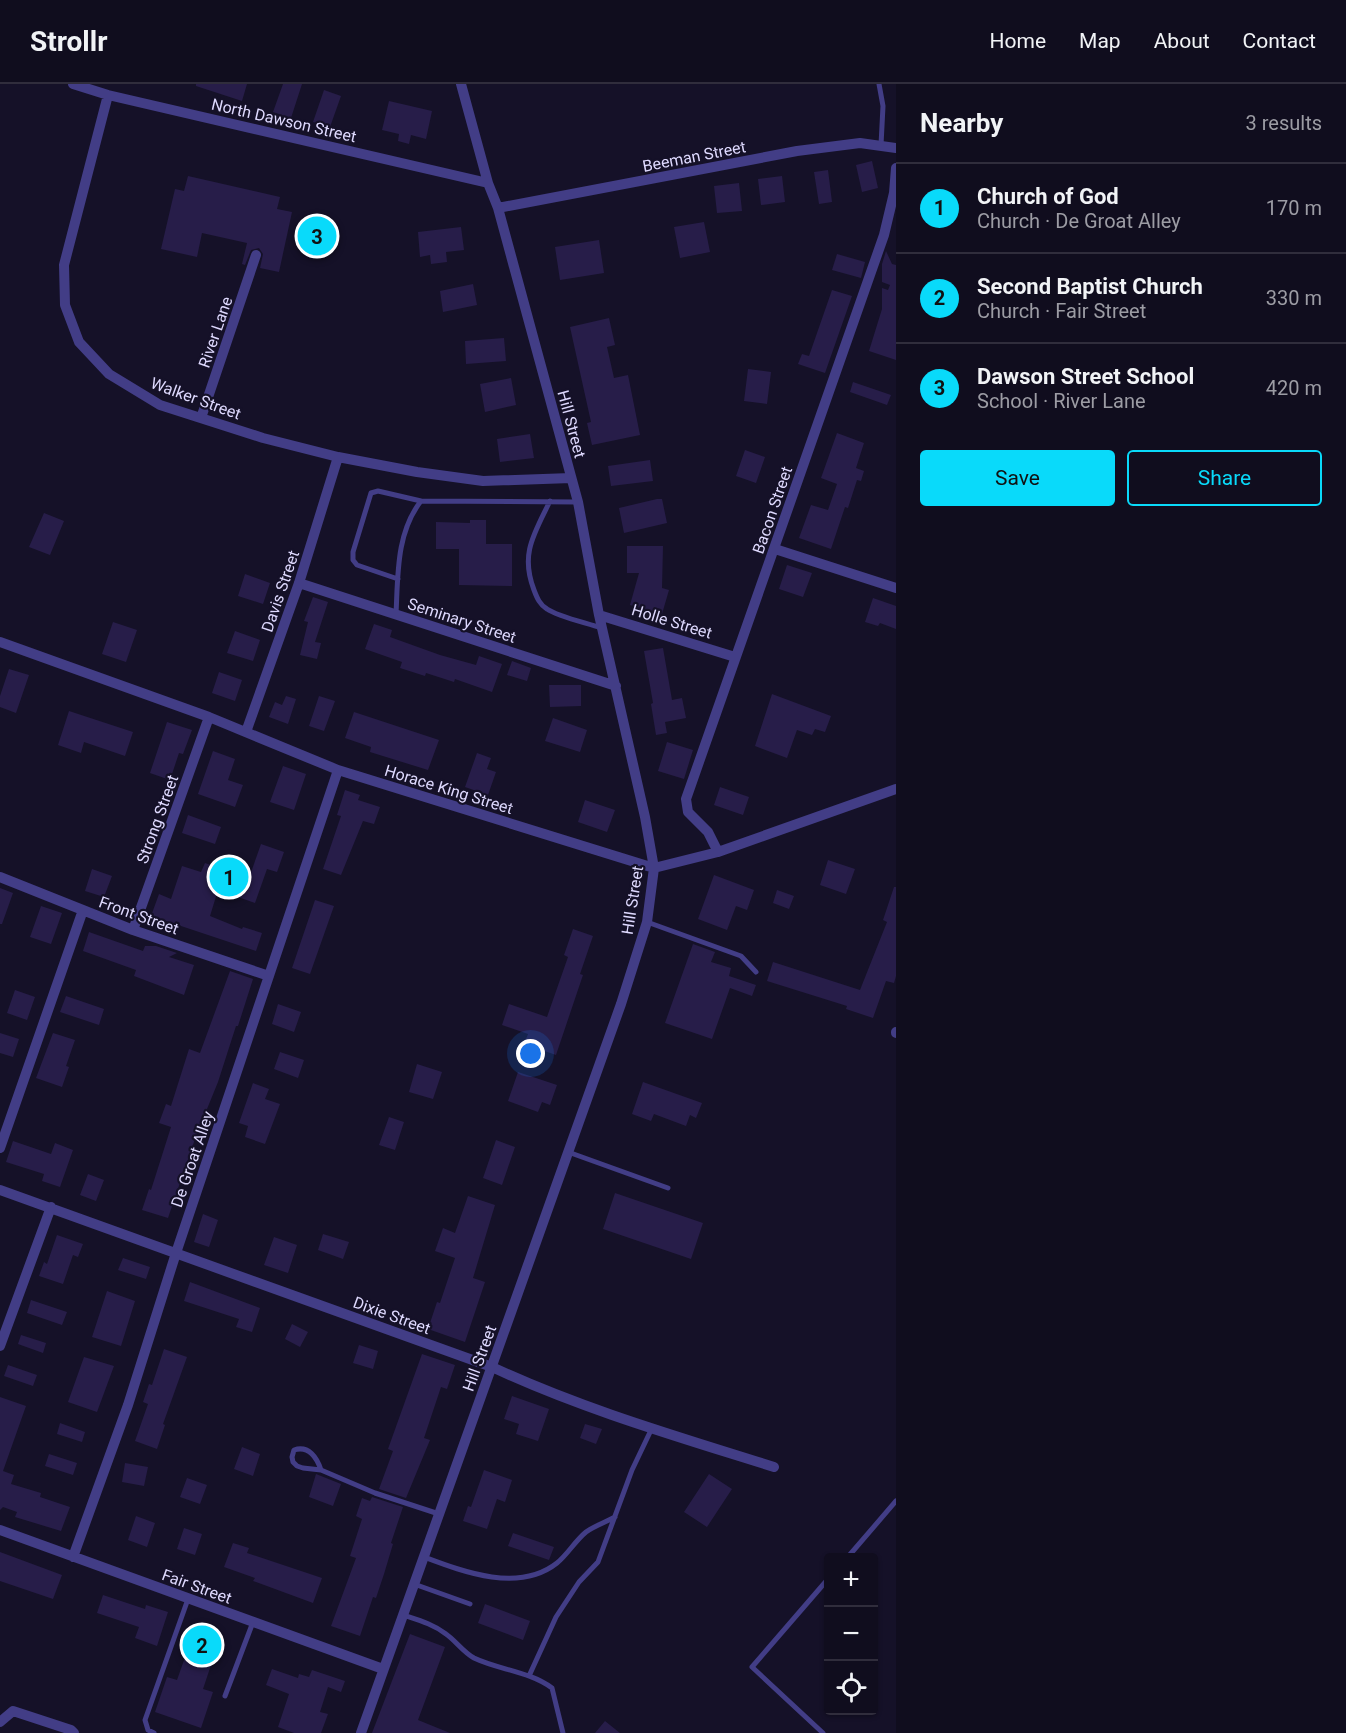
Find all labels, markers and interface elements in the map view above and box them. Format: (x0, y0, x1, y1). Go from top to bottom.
text: Strollr (30, 25, 107, 58)
text: Home (990, 29, 1046, 53)
text: Map (1079, 29, 1121, 53)
text: About (1154, 29, 1210, 53)
text: Contact (1243, 29, 1316, 53)
street label: North Dawson Street (210, 95, 358, 146)
text: Nearby (920, 108, 1003, 138)
text: 3 results (1246, 111, 1322, 135)
street label: Beeman Street (641, 137, 747, 176)
text: Church of God (977, 184, 1119, 209)
text: 1 (934, 196, 945, 220)
text: 170 m (1266, 196, 1322, 220)
text: Church · De Groat Alley (977, 209, 1181, 233)
pin: 3 (298, 214, 336, 258)
text: Second Baptist Church (977, 274, 1203, 299)
text: 2 (934, 286, 945, 310)
text: 330 m (1266, 286, 1322, 310)
street label: River Lane (194, 294, 236, 370)
text: Church · Fair Street (977, 299, 1146, 323)
text: Dawson Street School (977, 364, 1194, 389)
street label: Walker Street (148, 373, 244, 424)
text: 3 (934, 376, 945, 400)
text: 420 m (1266, 376, 1322, 400)
street label: Hill Street (553, 388, 590, 460)
text: School · River Lane (977, 389, 1146, 413)
button: Save (920, 450, 1115, 506)
button: Share (1127, 450, 1322, 506)
street label: Bacon Street (749, 464, 796, 556)
street label: Davis Street (258, 548, 303, 635)
street label: Seminary Street (405, 594, 518, 647)
street label: Holle Street (629, 600, 714, 643)
street label: Horace King Street (382, 761, 515, 818)
street label: Strong Street (133, 772, 182, 866)
pin: 1 (210, 854, 248, 900)
street label: Hill Street (618, 864, 647, 936)
street label: Front Street (96, 892, 181, 939)
your location (516, 1039, 545, 1068)
street label: De Groat Alley (167, 1108, 218, 1210)
street label: Dixie Street (351, 1293, 433, 1338)
street label: Hill Street (459, 1322, 500, 1394)
map controls (824, 1553, 878, 1715)
button: + (824, 1553, 878, 1607)
street label: Fair Street (159, 1565, 234, 1608)
button: − (824, 1607, 878, 1661)
pin: 2 (182, 1622, 222, 1668)
button: locate (824, 1661, 878, 1715)

